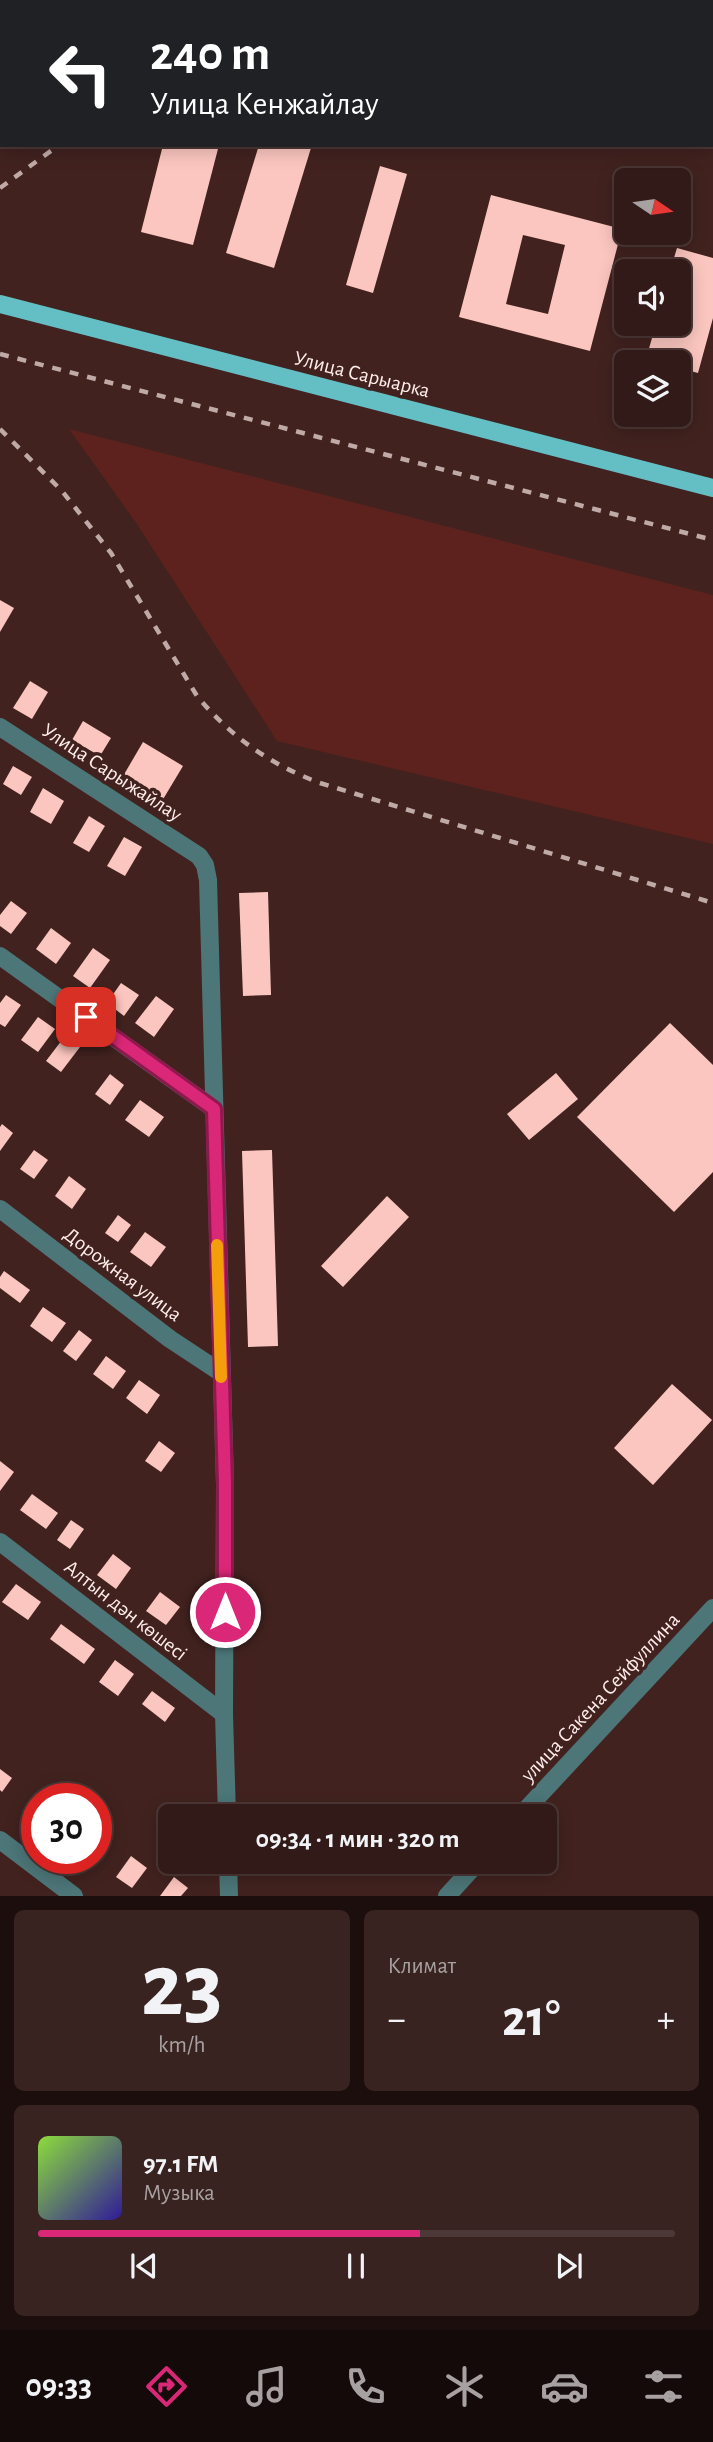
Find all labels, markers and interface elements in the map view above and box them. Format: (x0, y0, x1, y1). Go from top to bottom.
icon: left (35, 28, 126, 119)
text: 240 m (150, 30, 270, 79)
text: Улица Кенжайлау (150, 88, 379, 120)
north arrow (614, 168, 691, 245)
map controls (614, 168, 691, 427)
button: sound (614, 259, 691, 336)
street label: Улица Сарыарка (292, 347, 432, 402)
button: layers (614, 350, 691, 427)
street label: Улица Сарыжайлау (38, 719, 185, 825)
pin (56, 987, 116, 1047)
icon: arrive (67, 998, 105, 1036)
street label: Дорожная улица (60, 1223, 186, 1326)
street label: Алтын дән көшесі (60, 1556, 191, 1665)
position arrow (188, 1575, 262, 1649)
street label: улица Сакена Сейфуллина (516, 1609, 684, 1786)
speed limit sign: 30 (21, 1783, 112, 1874)
text: 09:34 · 1 мин · 320 m (256, 1826, 459, 1852)
text: 23 (141, 1941, 223, 2032)
text: Климат (388, 1955, 456, 1978)
text: 21° (502, 1993, 560, 2045)
text: − (388, 2001, 406, 2039)
text: + (657, 2001, 675, 2039)
text: km/h (158, 2034, 205, 2057)
text: 97.1 FM (143, 2151, 218, 2177)
text: Музыка (143, 2182, 215, 2205)
icon: previous (125, 2247, 163, 2285)
icon: pause (337, 2247, 375, 2285)
icon: next (550, 2247, 588, 2285)
icon: directions (142, 2362, 191, 2411)
icon: music (242, 2362, 291, 2411)
icon: phone (341, 2362, 390, 2411)
icon: climate (440, 2362, 489, 2411)
icon: car (540, 2362, 589, 2411)
icon: filters (639, 2362, 688, 2411)
text: 09:33 (25, 2370, 92, 2402)

